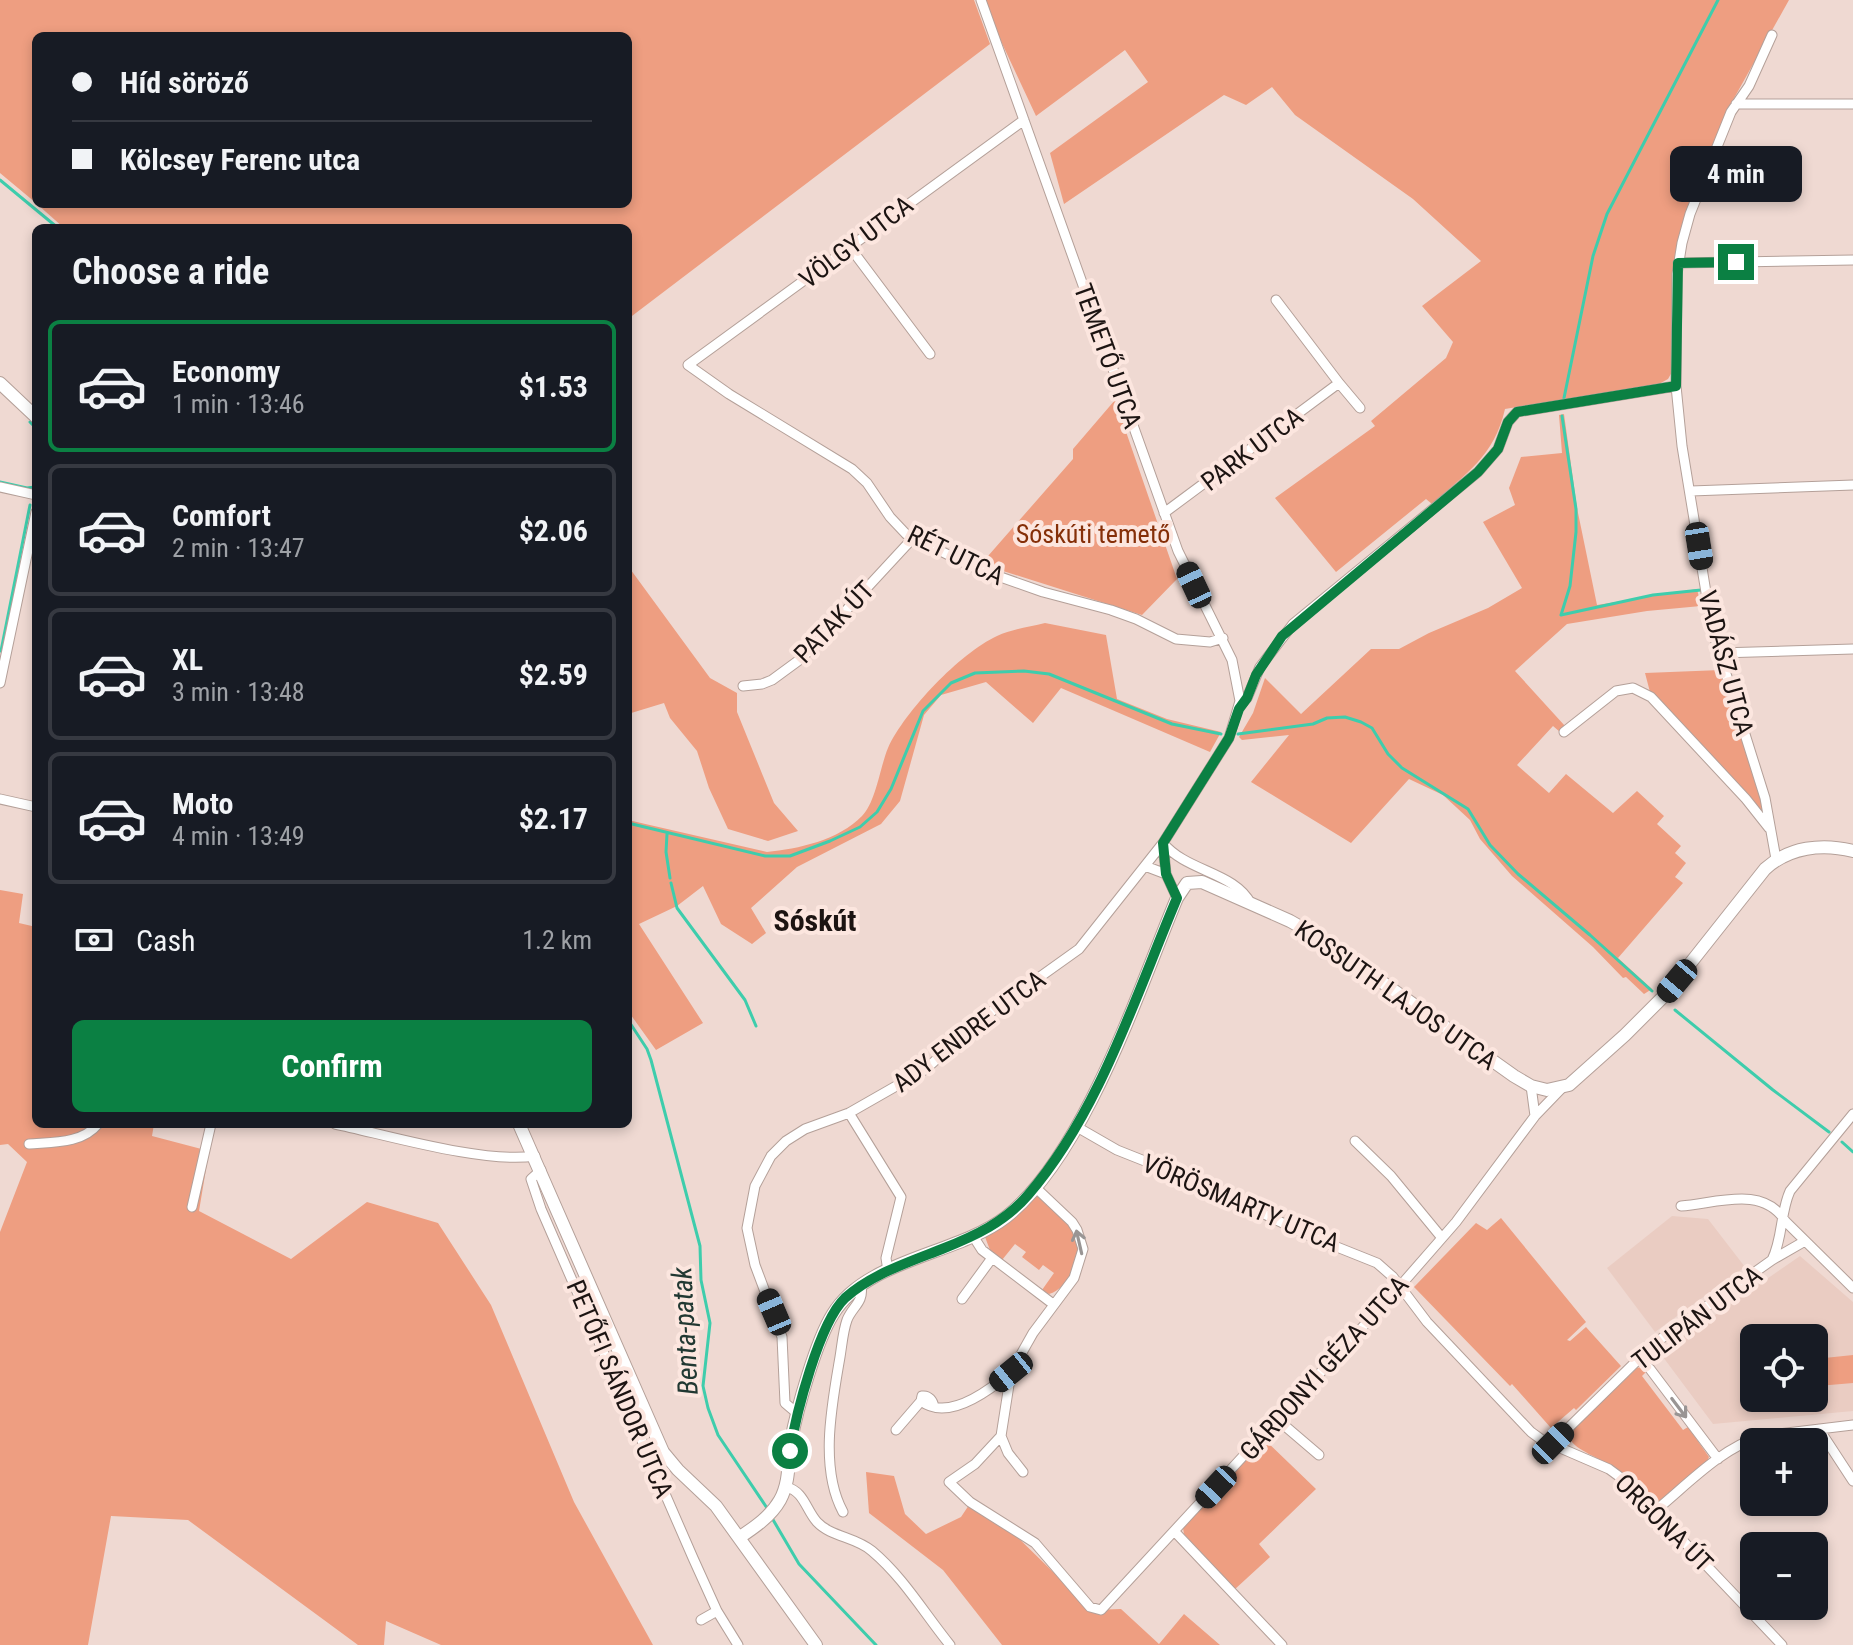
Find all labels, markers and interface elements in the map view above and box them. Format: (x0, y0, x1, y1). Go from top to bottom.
text: Híd söröző (120, 65, 249, 100)
text: Kölcsey Ferenc utca (120, 142, 360, 177)
callout: 4 min (1670, 146, 1802, 202)
text: 4 min (1707, 159, 1765, 189)
street label: VÖLGY UTCA (793, 190, 919, 294)
route end (1718, 244, 1754, 280)
text: Choose a ride (72, 251, 269, 293)
street label: TEMETŐ UTCA (1068, 280, 1148, 432)
icon: car (76, 350, 148, 422)
text: Economy (172, 354, 280, 389)
text: $1.53 (519, 369, 588, 404)
text: 1 min · 13:46 (172, 389, 305, 419)
street label: PARK UTCA (1195, 401, 1309, 497)
icon: car (76, 494, 148, 566)
text: Comfort (172, 498, 271, 533)
text: $2.06 (519, 513, 588, 548)
street label: RÉT UTCA (903, 519, 1009, 591)
park label: Sóskúti temető (1016, 519, 1170, 549)
car (1683, 520, 1715, 572)
text: 2 min · 13:47 (172, 533, 305, 563)
car (1173, 558, 1215, 612)
street label: PATAK ÚT (788, 575, 880, 669)
street label: VADÁSZ UTCA (1692, 587, 1760, 739)
icon: car (76, 638, 148, 710)
text: XL (172, 642, 203, 677)
text: $2.59 (519, 657, 588, 692)
text: 3 min · 13:48 (172, 677, 305, 707)
icon: car (76, 782, 148, 854)
text: Moto (172, 786, 233, 821)
text: $2.17 (519, 801, 588, 836)
text: 4 min · 13:49 (172, 821, 305, 851)
district label: Sóskút (773, 903, 857, 938)
street label: KOSSUTH LAJOS UTCA (1289, 914, 1503, 1076)
icon: cash (72, 918, 116, 962)
text: Cash (136, 923, 196, 958)
text: 1.2 km (522, 925, 592, 955)
car (1652, 955, 1702, 1007)
street label: ADY ENDRE UTCA (887, 964, 1051, 1098)
button: Confirm (72, 1020, 592, 1112)
street label: VÖRÖSMARTY UTCA (1138, 1148, 1344, 1258)
one-way arrow (1071, 1229, 1086, 1255)
street label: TULIPÁN UTCA (1626, 1260, 1768, 1376)
water label: Benta-patak (665, 1265, 705, 1396)
street label: GÁRDONYI GÉZA UTCA (1234, 1270, 1414, 1466)
street label: PETŐFI SÁNDOR UTCA (561, 1276, 679, 1502)
car (754, 1285, 794, 1339)
map controls (1740, 1324, 1828, 1620)
button: locate (1740, 1324, 1828, 1412)
car (985, 1348, 1037, 1396)
one-way arrow (1671, 1397, 1688, 1418)
car (1528, 1418, 1578, 1468)
button: + (1740, 1428, 1828, 1516)
route start (772, 1433, 808, 1469)
car (1191, 1461, 1241, 1513)
street label: ORGONA ÚT (1609, 1468, 1719, 1578)
button: − (1740, 1532, 1828, 1620)

